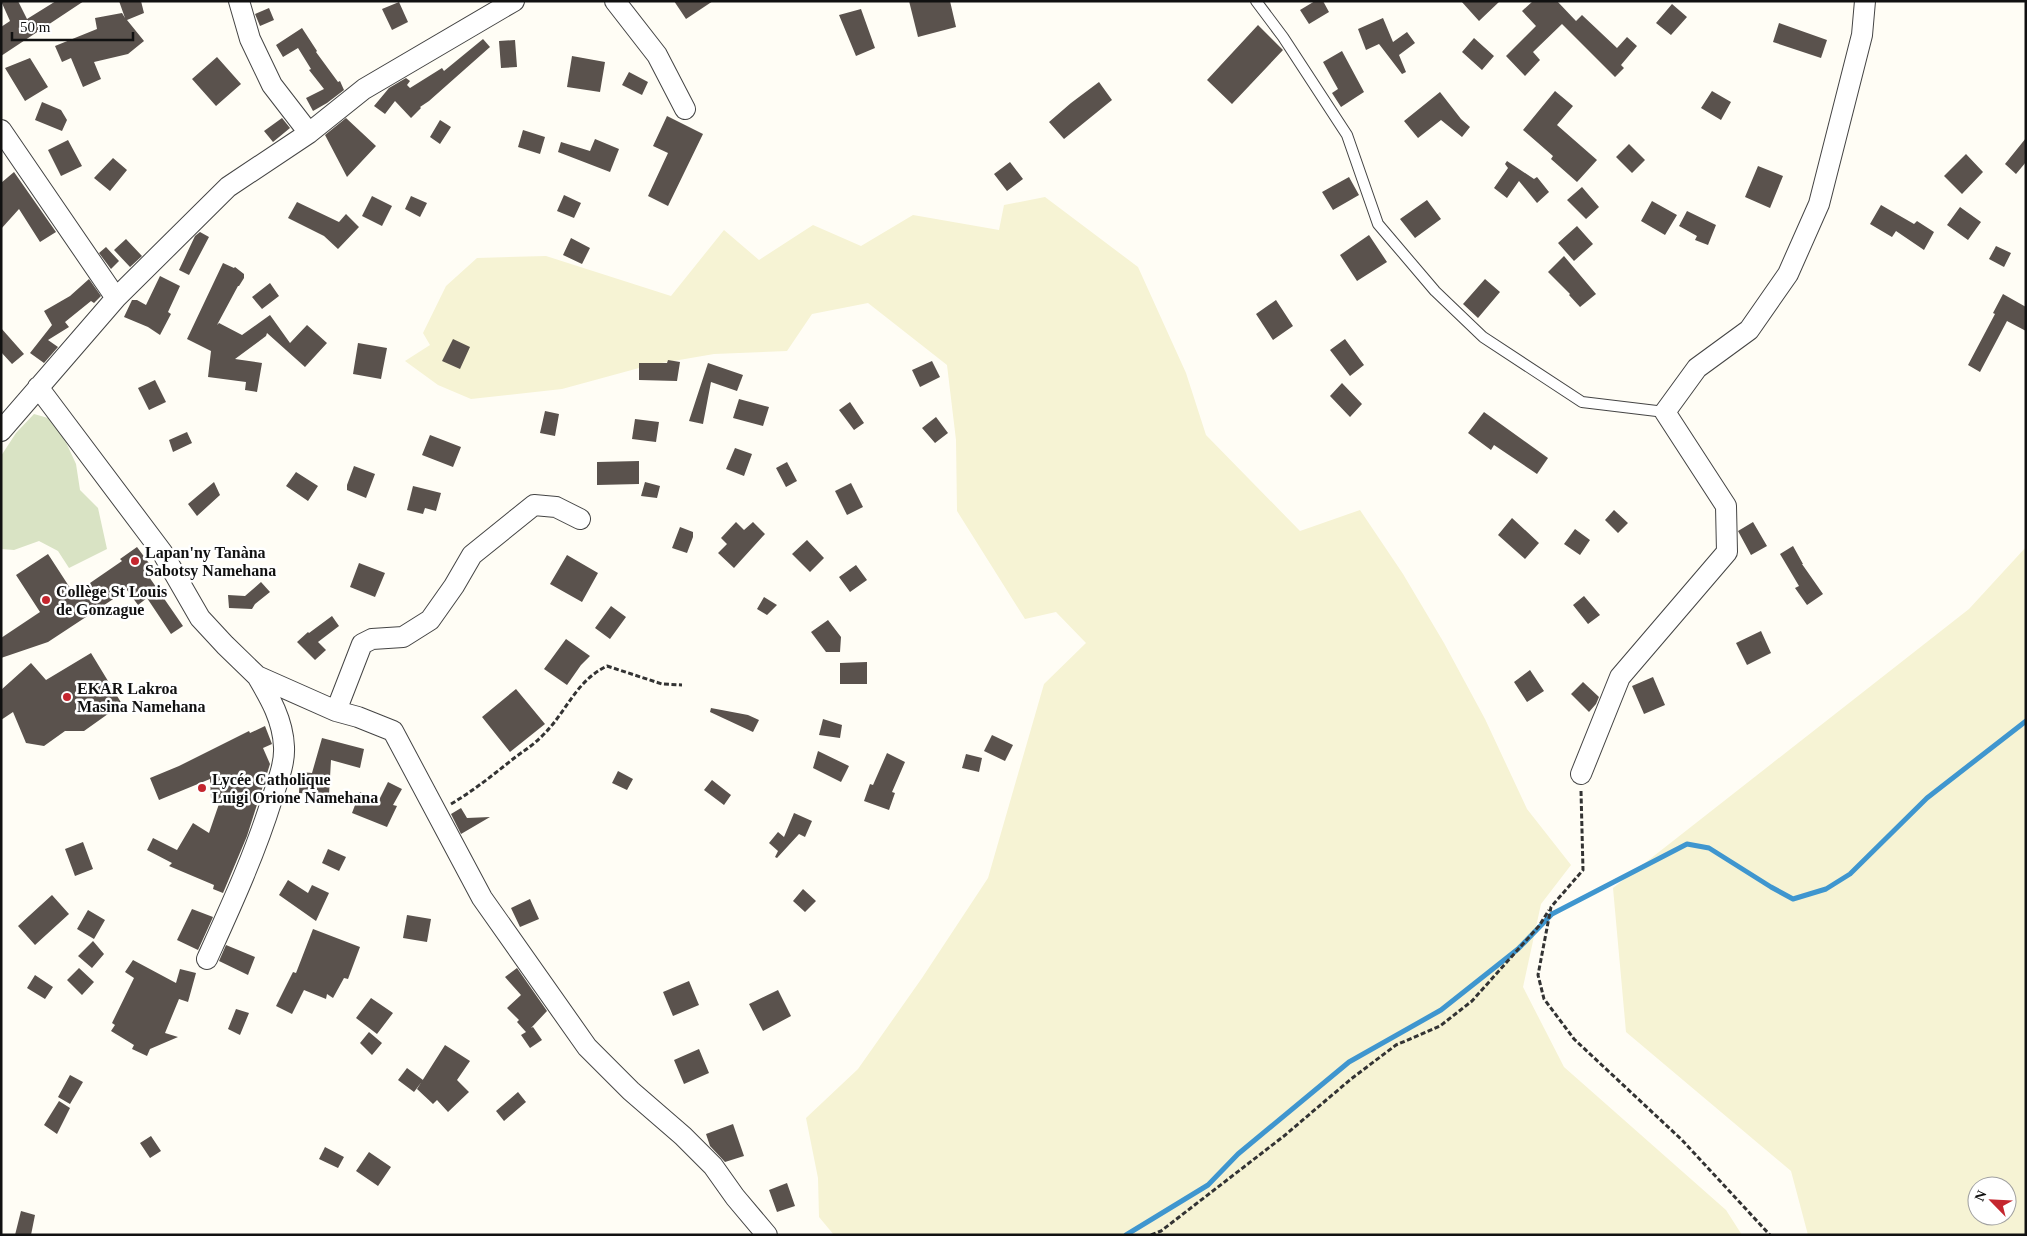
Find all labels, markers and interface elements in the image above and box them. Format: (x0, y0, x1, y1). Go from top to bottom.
scale bar (12, 10, 134, 42)
text: 50 m (20, 19, 51, 35)
place label: Lapan'ny Tanàna Sabotsy Namehana (145, 544, 276, 580)
marker: Lapan'ny Tanàna Sabotsy Namehana (129, 555, 141, 567)
place label: Collège St Louis de Gonzague (56, 583, 167, 619)
marker: Collège St Louis de Gonzague (40, 594, 52, 606)
place label: EKAR Lakroa Masina Namehana (77, 680, 205, 715)
marker: EKAR Lakroa Masina Namehana (61, 691, 73, 703)
place label: Lycée Catholique Luigi Orione Namehana (212, 771, 378, 807)
marker: Lycée Catholique Luigi Orione Namehana (196, 782, 208, 794)
north arrow (1967, 1176, 2017, 1226)
text: N (1972, 1188, 1989, 1204)

